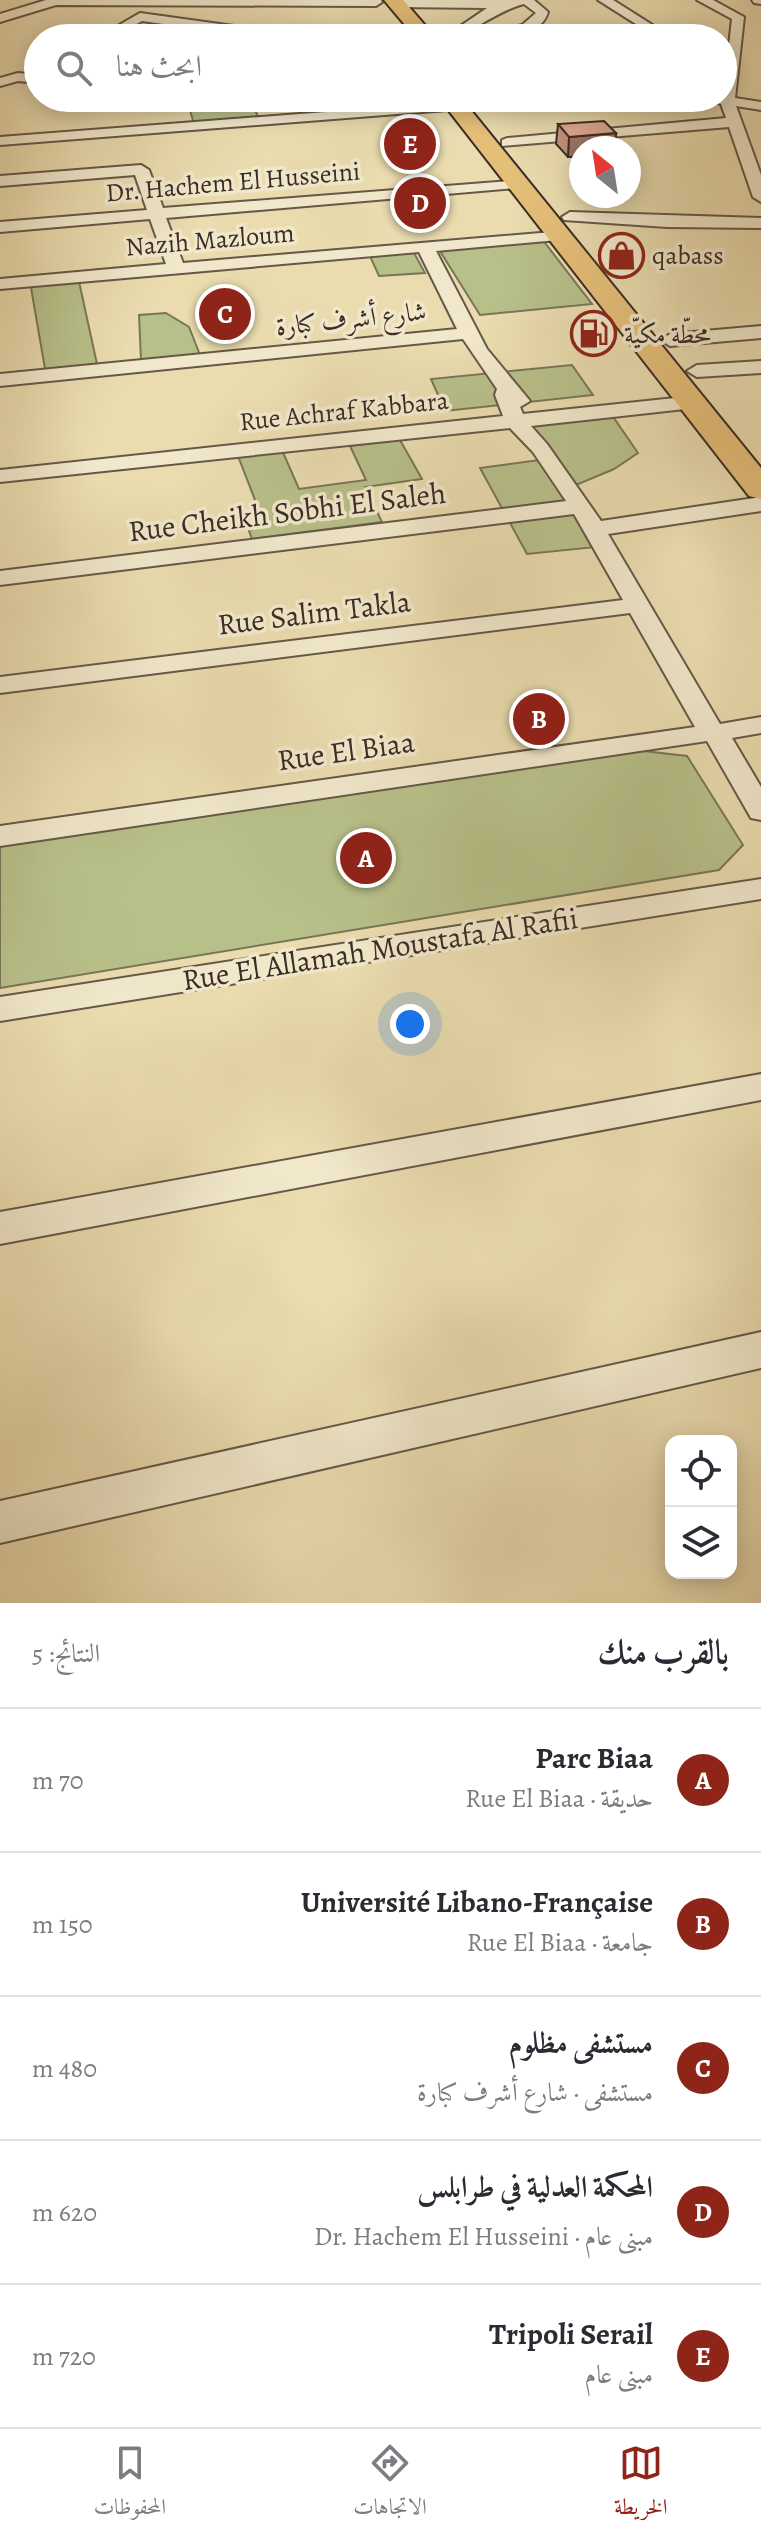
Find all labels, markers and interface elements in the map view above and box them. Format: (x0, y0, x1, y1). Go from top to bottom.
search box (24, 24, 737, 112)
icon: search (52, 46, 96, 90)
text: ابحث هنا (116, 46, 202, 86)
pin: E (384, 114, 436, 174)
north arrow (569, 136, 641, 208)
street label: Dr. Hachem El Husseini (104, 153, 362, 211)
pin: D (394, 173, 446, 233)
street label: Nazih Mazloum (124, 215, 296, 265)
shop icon: qabass (597, 231, 645, 279)
place label: qabass (652, 238, 724, 273)
pin: C (199, 284, 251, 344)
street label: شارع أشرف كبارة (274, 294, 428, 348)
fuel station icon: محطّة مكيّة (569, 310, 617, 358)
place label: محطّة مكيّة (624, 316, 711, 352)
street label: Rue Achraf Kabbara (238, 383, 450, 439)
street label: Rue Cheikh Sobhi El Saleh (126, 473, 448, 551)
street label: Rue Salim Takla (215, 581, 413, 645)
pin: B (513, 689, 565, 749)
street label: Rue El Biaa (275, 722, 417, 780)
pin: A (340, 828, 392, 888)
street label: Rue El Allamah Moustafa Al Rafii (179, 898, 581, 1000)
your location (390, 1004, 430, 1044)
map controls (665, 1435, 737, 1579)
button: locate (665, 1435, 737, 1507)
button: layers (665, 1507, 737, 1579)
text: بالقرب منك (597, 1628, 729, 1675)
text: النتائج: 5 (32, 1636, 100, 1671)
text: Parc Biaa (535, 1738, 653, 1778)
text: 70 m (32, 1763, 84, 1798)
text: A (695, 1763, 711, 1798)
text: حديقة · Rue El Biaa (465, 1781, 653, 1816)
text: Université Libano-Française (301, 1882, 653, 1922)
text: 150 m (32, 1907, 93, 1942)
text: B (695, 1907, 711, 1942)
text: جامعة · Rue El Biaa (467, 1925, 653, 1960)
text: مستشفى مظلوم (509, 2023, 653, 2063)
text: 480 m (32, 2051, 97, 2086)
text: C (695, 2051, 711, 2086)
text: مستشفى · شارع أشرف كبارة (417, 2075, 653, 2110)
text: المحكمة العدلية في طرابلس (417, 2167, 653, 2207)
text: 620 m (32, 2195, 97, 2230)
text: D (694, 2195, 712, 2230)
text: مبنى عام · Dr. Hachem El Husseini (314, 2219, 653, 2254)
text: Tripoli Serail (489, 2314, 653, 2354)
text: 720 m (32, 2339, 96, 2374)
text: E (695, 2339, 711, 2374)
text: مبنى عام (585, 2357, 653, 2392)
tab: المحفوظات (94, 2441, 166, 2528)
tab: الاتجاهات (353, 2441, 427, 2528)
tab: الخريطة (614, 2441, 667, 2528)

